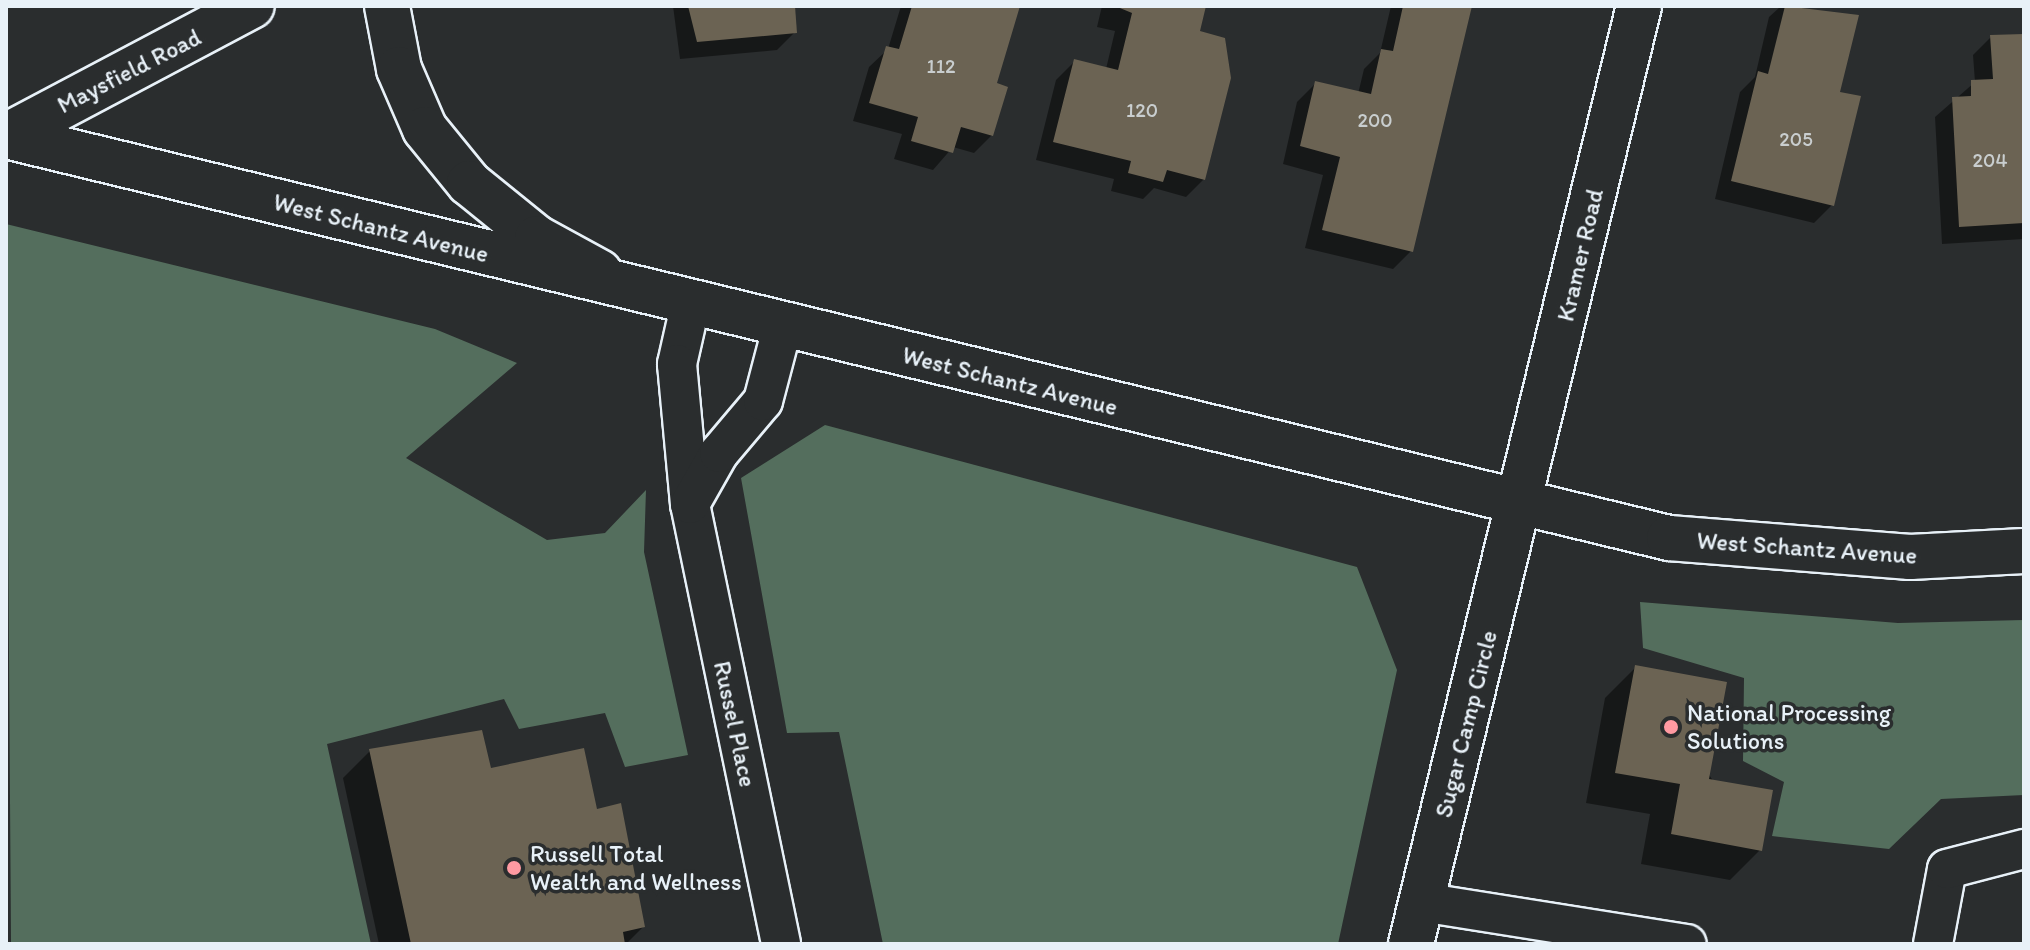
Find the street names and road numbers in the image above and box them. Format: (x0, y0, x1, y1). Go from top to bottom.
street label: Maysfield Road (53, 23, 205, 119)
street label: Kramer Road (1551, 186, 1609, 324)
street label: West Schantz Avenue (271, 187, 491, 269)
street label: West Schantz Avenue (900, 340, 1120, 422)
street label: West Schantz Avenue (1696, 526, 1918, 570)
street label: Sugar Camp Circle (1429, 628, 1503, 820)
street label: Russel Place (708, 658, 762, 790)

